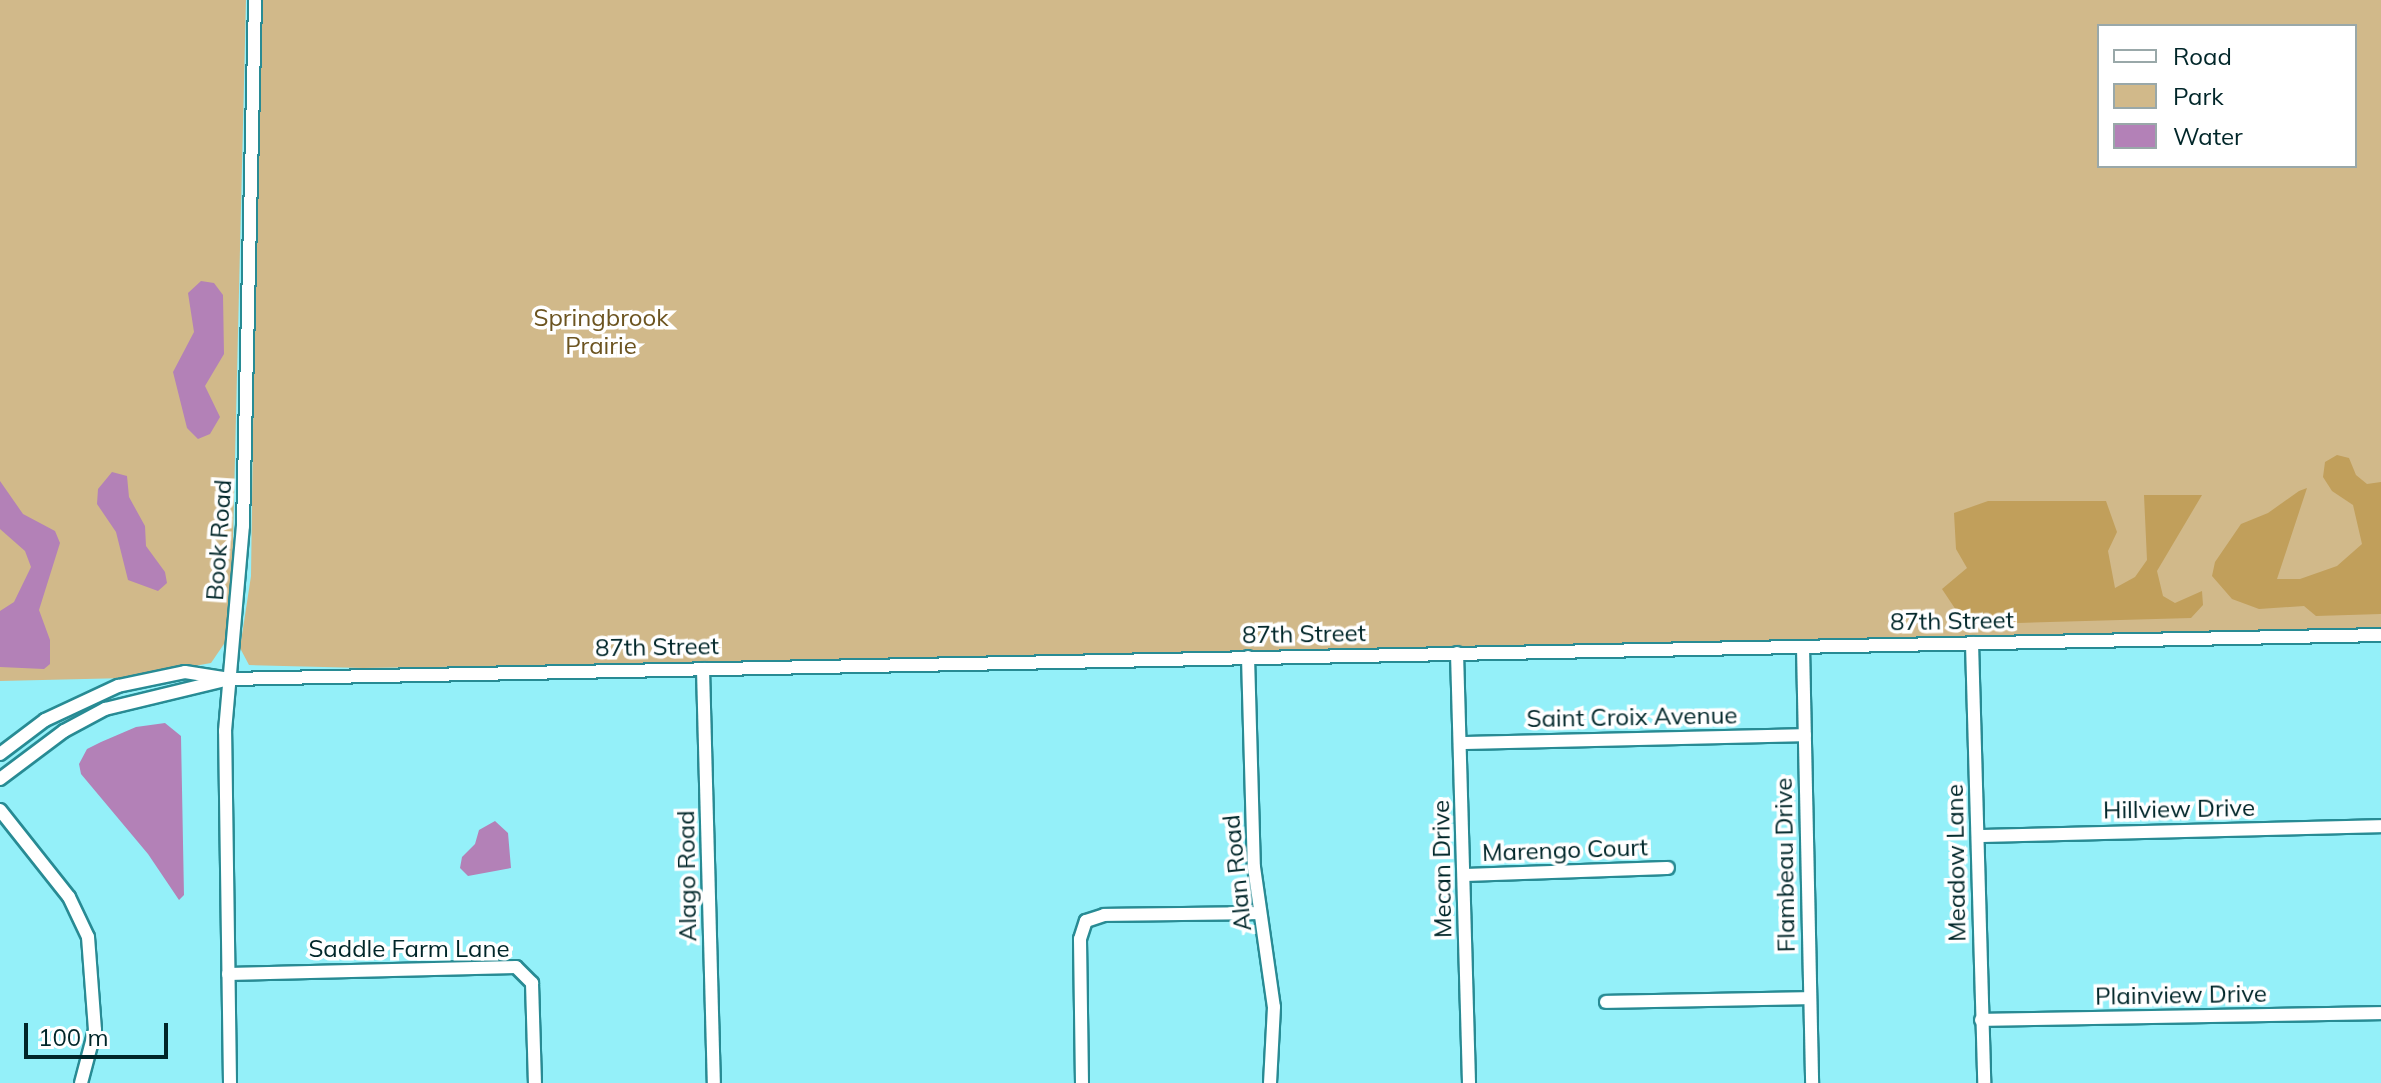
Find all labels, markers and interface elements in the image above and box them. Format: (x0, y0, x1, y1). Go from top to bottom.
legend (2097, 24, 2357, 168)
text: Road (2173, 41, 2232, 71)
text: Park (2173, 81, 2224, 111)
text: Water (2173, 121, 2243, 151)
park label: Springbrook Prairie (533, 304, 669, 360)
street label: Book Road (200, 479, 238, 601)
street label: 87th Street (1890, 606, 2014, 636)
street label: 87th Street (1242, 619, 1366, 649)
street label: 87th Street (595, 632, 719, 662)
street label: Saint Croix Avenue (1526, 701, 1738, 733)
street label: Flambeau Drive (1769, 777, 1801, 953)
street label: Meadow Lane (1940, 784, 1972, 942)
street label: Hillview Drive (2103, 793, 2255, 825)
street label: Mecan Drive (1426, 800, 1458, 938)
street label: Alago Road (671, 810, 703, 942)
street label: Alan Road (1217, 813, 1257, 933)
street label: Marengo Court (1482, 833, 1648, 867)
street label: Saddle Farm Lane (308, 935, 510, 963)
street label: Plainview Drive (2095, 979, 2267, 1011)
scale bar (28, 1007, 172, 1057)
text: 100 m (38, 1022, 109, 1052)

